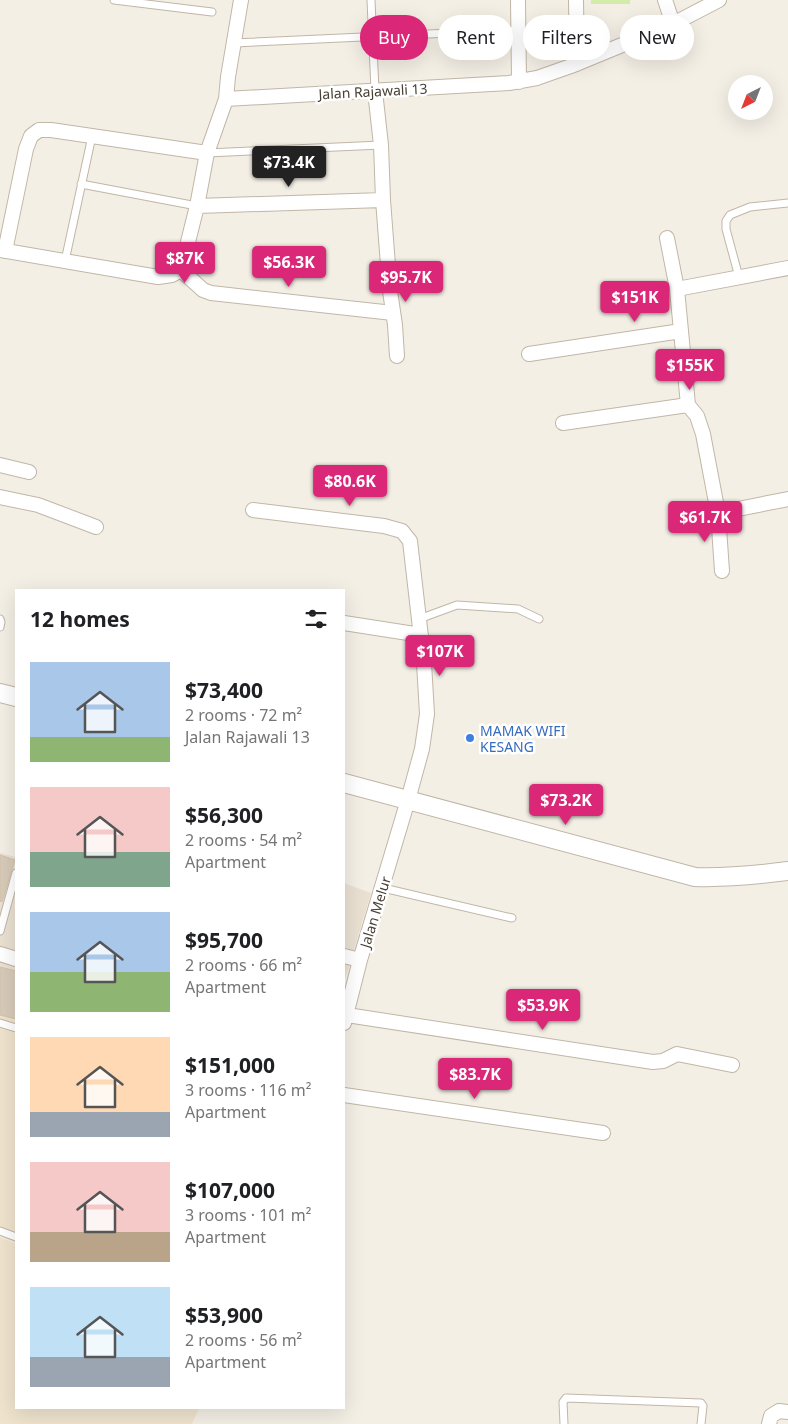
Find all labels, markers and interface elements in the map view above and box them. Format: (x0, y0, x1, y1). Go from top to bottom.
chip: Buy (360, 15, 428, 60)
chip: Rent (438, 15, 513, 60)
chip: Filters (523, 15, 610, 60)
chip: New (620, 15, 694, 60)
north arrow (728, 75, 772, 120)
map controls (728, 75, 773, 120)
street label: Jalan Rajawali 13 (316, 79, 428, 103)
pin: $73.4K (248, 146, 330, 188)
text: $73.4K (263, 151, 315, 173)
pin: $87K (155, 242, 215, 284)
pin: $56.3K (248, 246, 330, 288)
text: $87K (166, 247, 204, 269)
text: $56.3K (263, 251, 315, 273)
pin: $95.7K (365, 260, 447, 303)
text: $95.7K (380, 266, 432, 288)
pin: $151K (600, 280, 670, 323)
text: $151K (611, 286, 659, 308)
pin: $155K (655, 348, 725, 391)
text: $155K (666, 354, 714, 376)
pin: $80.6K (309, 464, 391, 507)
text: $80.6K (324, 470, 376, 492)
pin: $61.7K (664, 500, 746, 543)
text: $61.7K (679, 506, 731, 528)
text: 12 homes (30, 605, 130, 633)
icon: filters (302, 605, 330, 633)
pin: $107K (405, 634, 475, 677)
text: $107K (416, 640, 464, 662)
text: $73,400 (185, 676, 263, 704)
icon: home (70, 682, 130, 742)
text: 2 rooms · 72 m² (185, 704, 302, 726)
place label: MAMAK WIFI KESANG (480, 721, 566, 756)
text: Jalan Rajawali 13 (185, 726, 310, 748)
marker: MAMAK WIFI KESANG (464, 732, 476, 744)
pin: $73.2K (525, 784, 607, 826)
text: $73.2K (540, 789, 592, 811)
text: $56,300 (185, 801, 263, 829)
icon: home (70, 807, 130, 867)
text: 2 rooms · 54 m² (185, 829, 302, 851)
text: Apartment (185, 851, 266, 873)
street label: Jalan Melur (355, 874, 395, 952)
text: $95,700 (185, 926, 263, 954)
icon: home (70, 932, 130, 992)
text: 2 rooms · 66 m² (185, 954, 302, 976)
text: Apartment (185, 976, 266, 998)
pin: $53.9K (502, 988, 584, 1031)
text: $53.9K (517, 994, 569, 1016)
text: $151,000 (185, 1051, 275, 1079)
icon: home (70, 1057, 130, 1117)
pin: $83.7K (434, 1058, 516, 1100)
text: $83.7K (449, 1063, 501, 1085)
text: 3 rooms · 116 m² (185, 1079, 311, 1101)
text: Apartment (185, 1101, 266, 1123)
text: $107,000 (185, 1176, 275, 1204)
icon: home (70, 1182, 130, 1242)
text: 3 rooms · 101 m² (185, 1204, 311, 1226)
text: Apartment (185, 1226, 266, 1248)
text: $53,900 (185, 1301, 263, 1329)
icon: home (70, 1307, 130, 1367)
text: 2 rooms · 56 m² (185, 1329, 302, 1351)
text: Apartment (185, 1351, 266, 1373)

